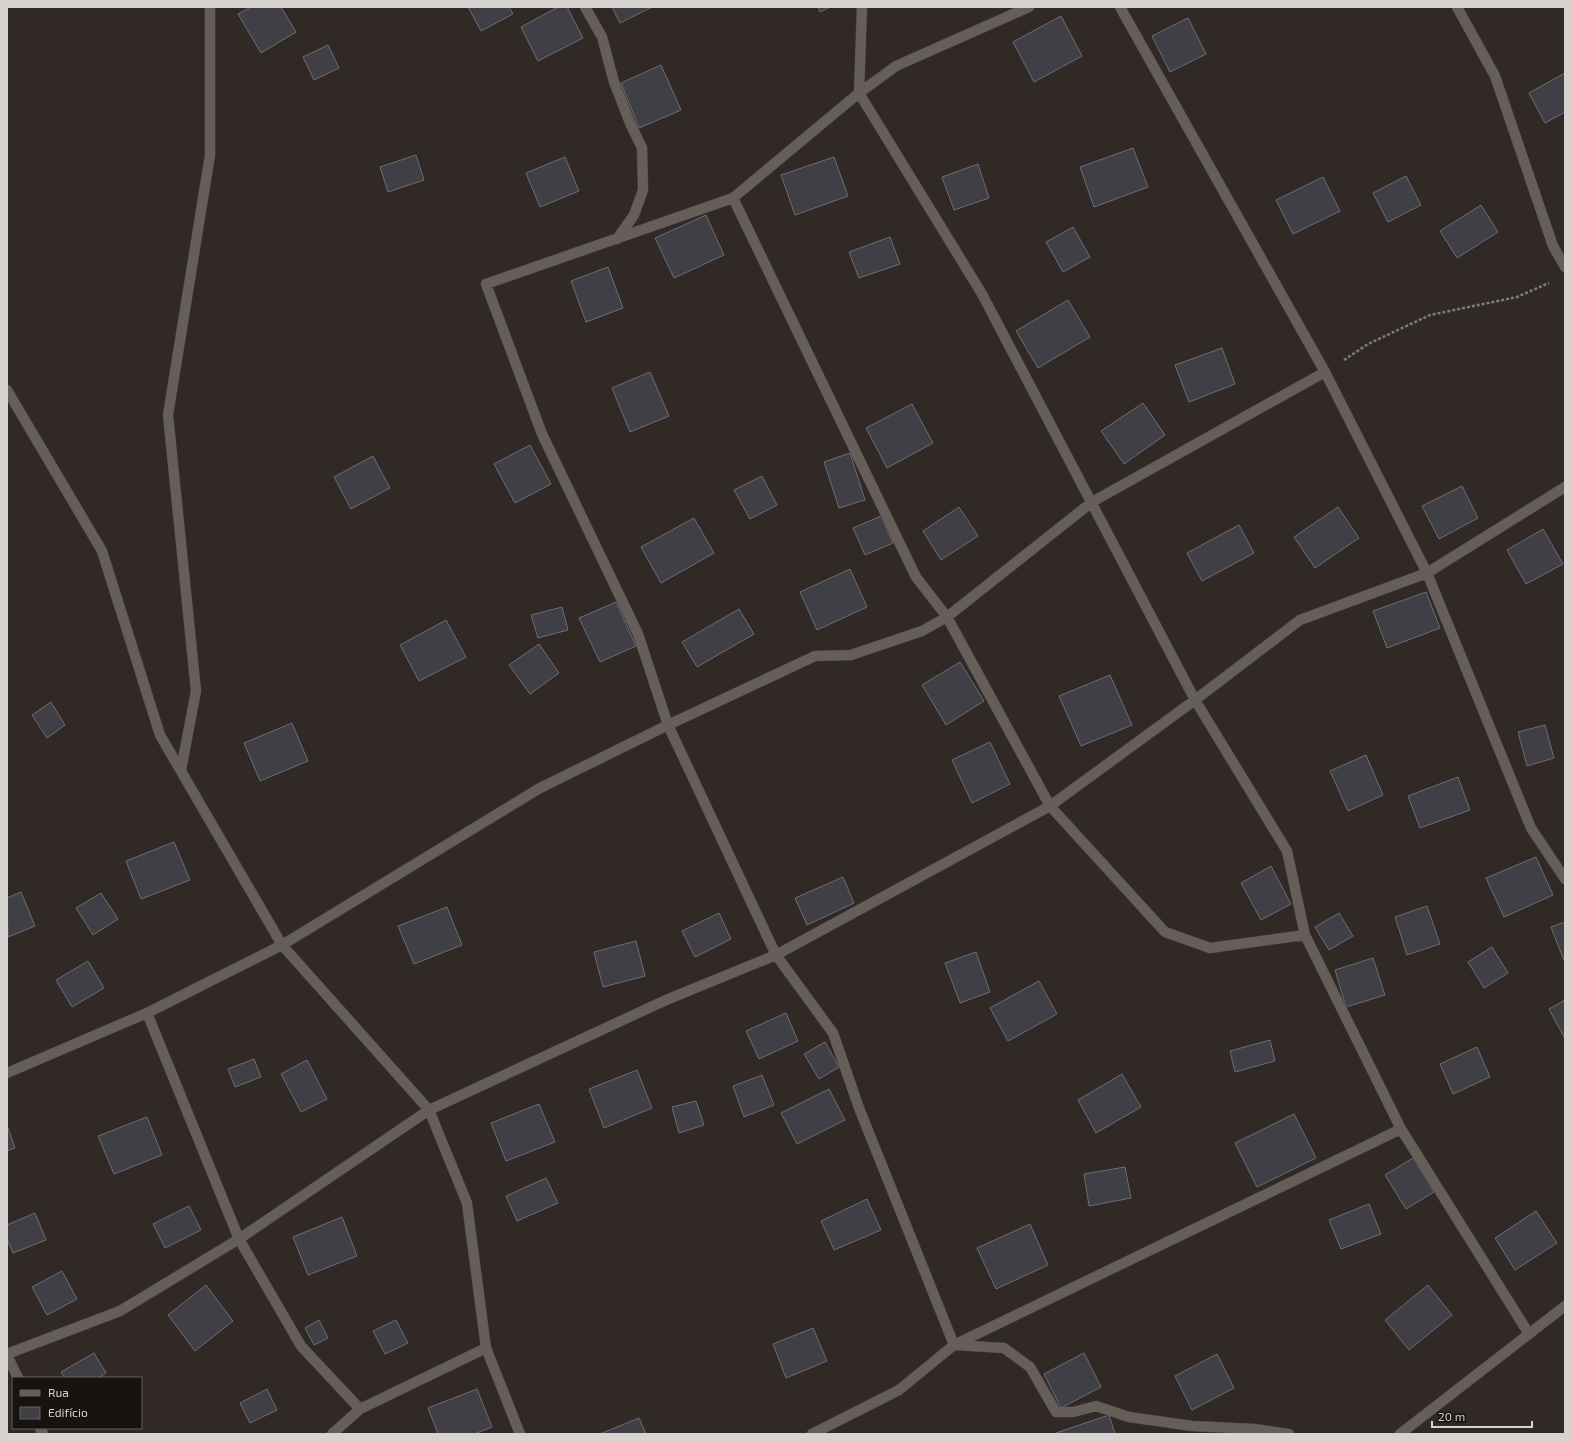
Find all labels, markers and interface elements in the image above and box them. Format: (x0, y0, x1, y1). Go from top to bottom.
legend (12, 1377, 142, 1429)
text: Rua (48, 1385, 69, 1399)
scale bar (1432, 1403, 1532, 1429)
text: Edifício (48, 1405, 88, 1419)
text: 20 m (1438, 1409, 1465, 1423)

